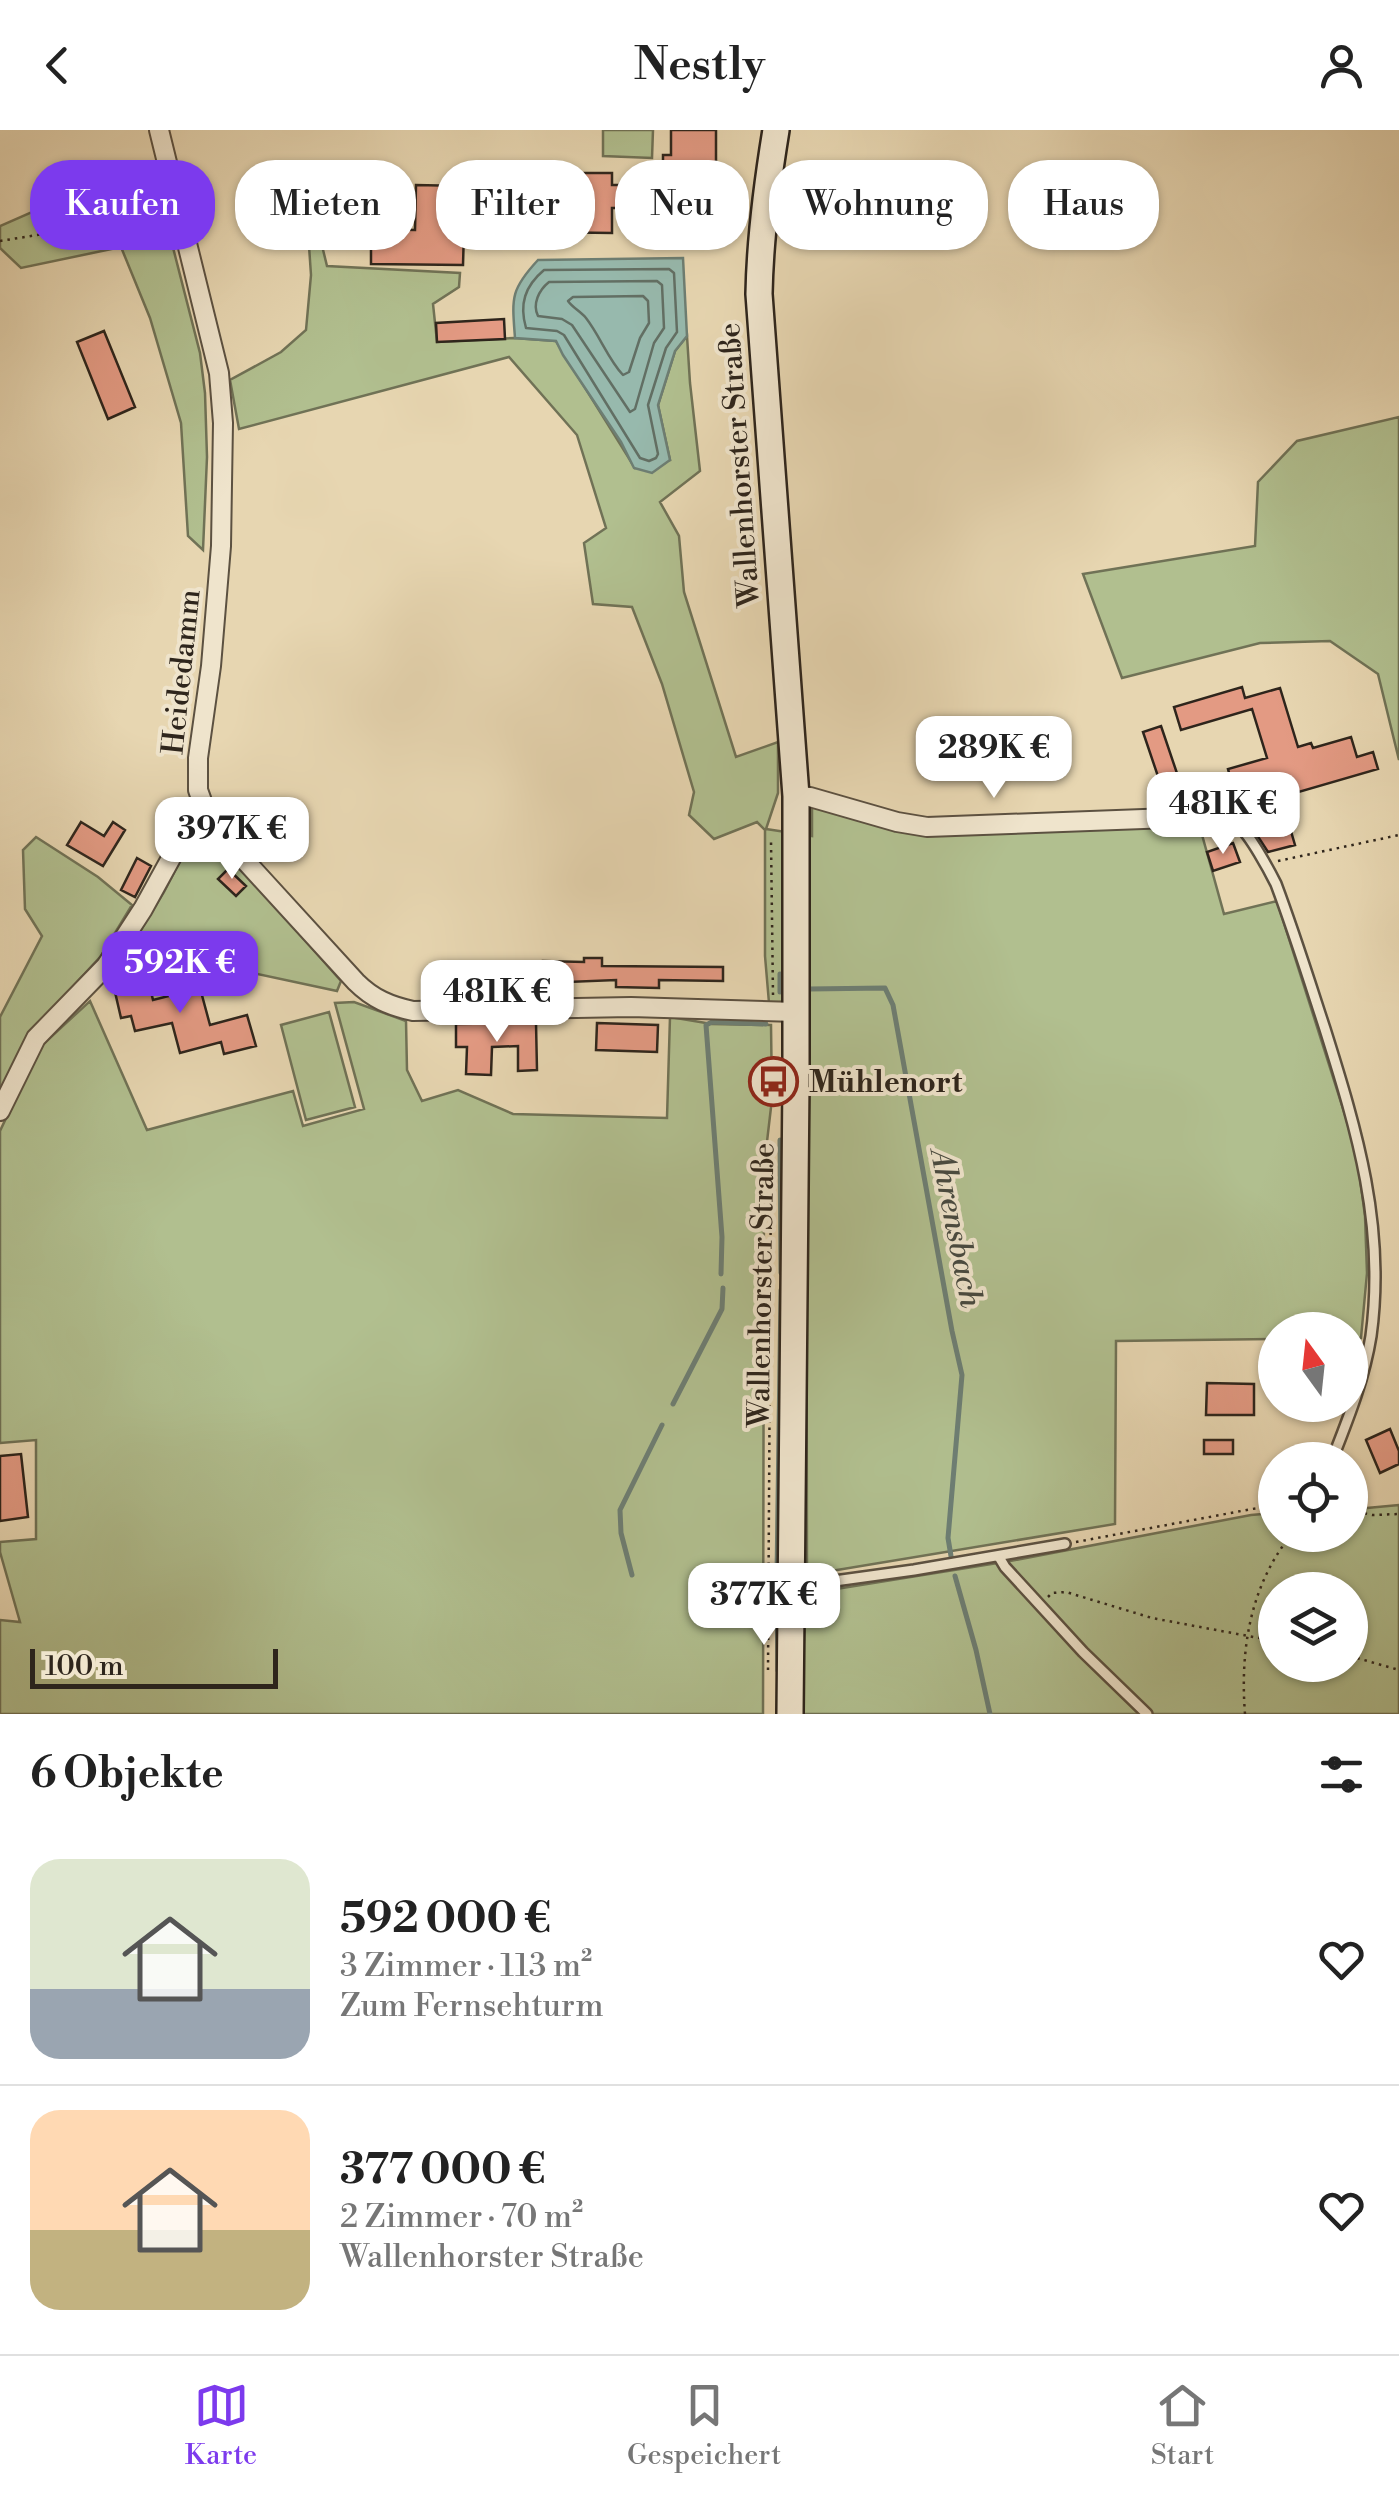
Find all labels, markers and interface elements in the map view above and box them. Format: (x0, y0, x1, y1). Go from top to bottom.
text: Nestly (634, 37, 765, 94)
icon: back (30, 38, 85, 93)
icon: person (1314, 38, 1369, 93)
chip: Kaufen (30, 160, 215, 250)
chip: Mieten (235, 160, 416, 250)
chip: Filter (436, 160, 595, 250)
chip: Neu (615, 160, 749, 250)
chip: Wohnung (769, 160, 988, 250)
chip: Haus (1008, 160, 1159, 250)
street label: Wallenhorster Straße (711, 322, 769, 609)
street label: Heidedamm (154, 588, 210, 757)
pin: 289K € (913, 716, 1075, 801)
text: 289K € (938, 728, 1050, 768)
pin: 481K € (1142, 772, 1304, 857)
text: 481K € (1169, 784, 1277, 824)
pin: 397K € (151, 797, 313, 882)
text: 397K € (177, 809, 287, 849)
pin: 592K € (99, 931, 261, 1016)
text: 592K € (124, 943, 236, 983)
pin: 481K € (416, 960, 578, 1045)
text: 481K € (443, 972, 551, 1012)
bus stop icon: Mühlenort (748, 1056, 800, 1108)
place label: Mühlenort (809, 1064, 963, 1102)
street label: Wallenhorster Straße (740, 1142, 783, 1429)
water label: Ahrensbach (920, 1143, 991, 1311)
north arrow (1258, 1312, 1368, 1422)
map controls (1258, 1312, 1368, 1682)
button: locate (1258, 1442, 1368, 1552)
pin: 377K € (683, 1563, 845, 1648)
button: layers (1258, 1572, 1368, 1682)
text: 377K € (710, 1575, 818, 1615)
scale bar (30, 1644, 278, 1688)
text: 100 m (45, 1649, 124, 1684)
icon: filters (1314, 1747, 1369, 1802)
text: 6 Objekte (30, 1748, 224, 1801)
text: 592 000 € (340, 1893, 551, 1946)
icon: home (110, 1899, 230, 2019)
icon: heart (1314, 1932, 1369, 1987)
text: 3 Zimmer · 113 m² (340, 1946, 592, 1986)
text: Zum Fernsehturm (340, 1986, 603, 2026)
text: 377 000 € (340, 2144, 546, 2197)
icon: home (110, 2150, 230, 2270)
icon: heart (1314, 2183, 1369, 2238)
text: 2 Zimmer · 70 m² (340, 2197, 583, 2237)
text: Wallenhorster Straße (340, 2237, 644, 2277)
tab: Karte (185, 2378, 257, 2473)
tab: Gespeichert (627, 2378, 781, 2473)
tab: Start (1151, 2378, 1214, 2473)

